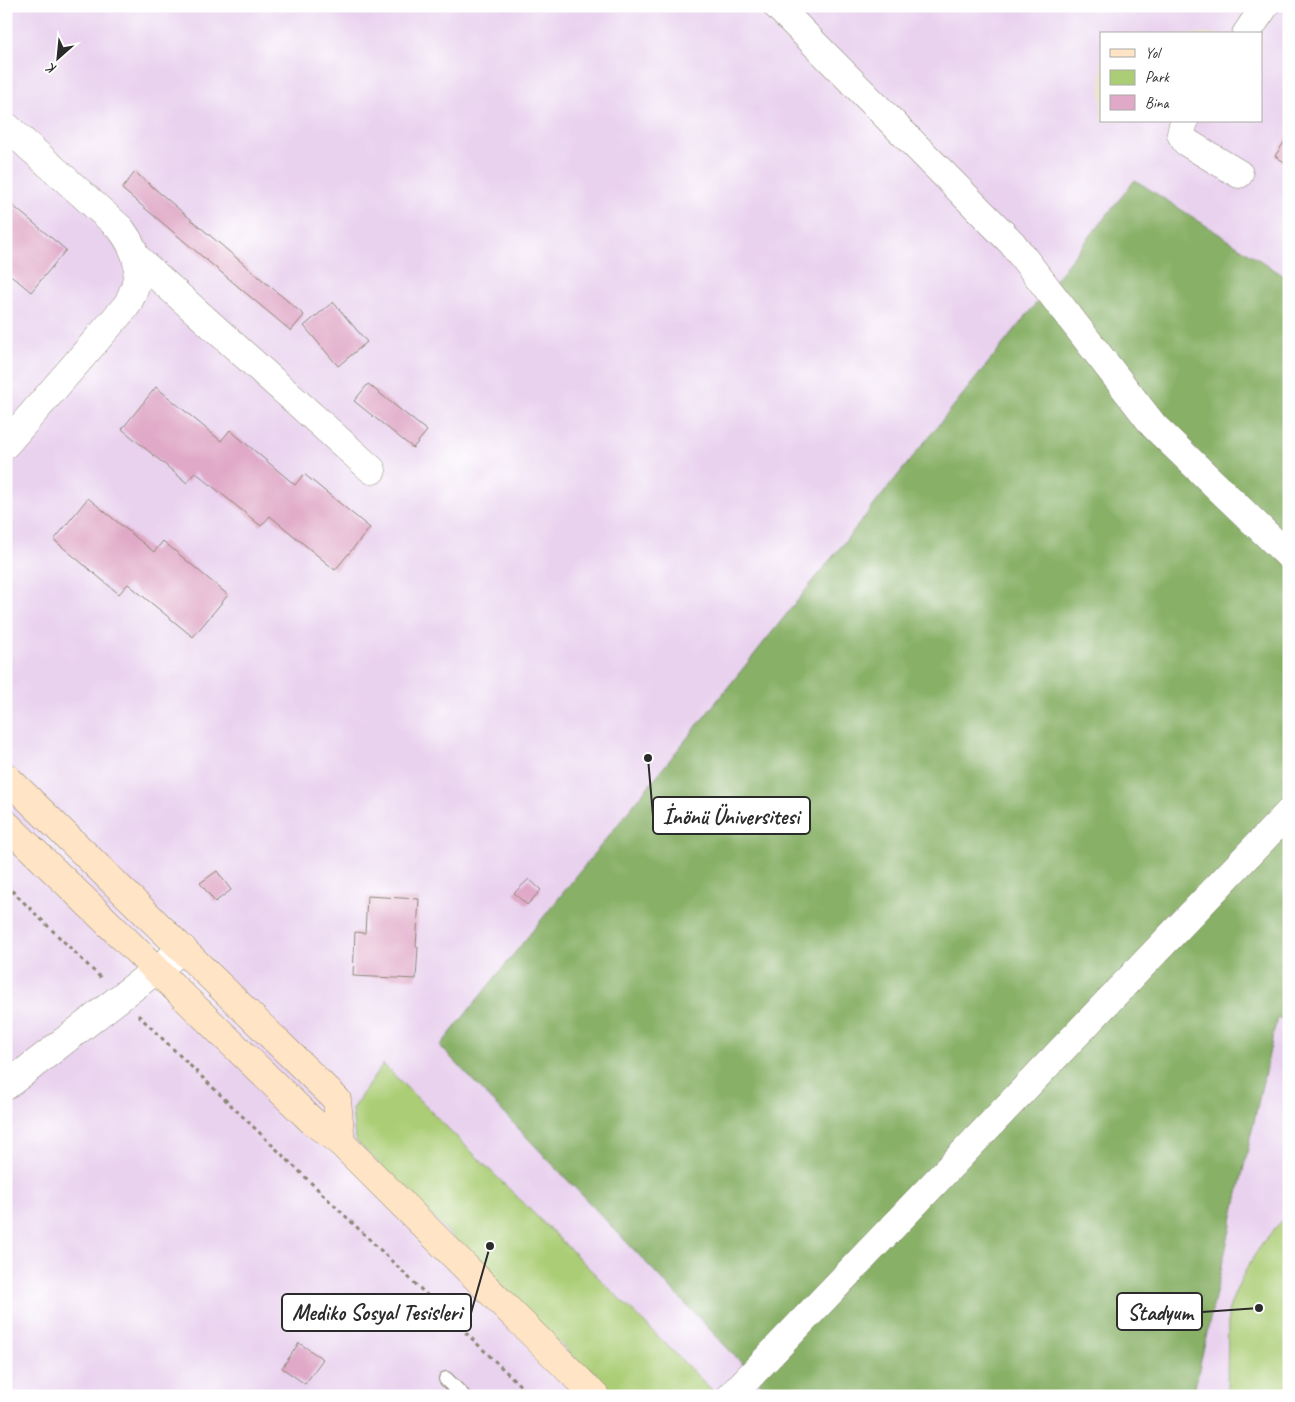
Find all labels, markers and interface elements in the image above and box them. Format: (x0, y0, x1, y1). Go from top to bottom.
north arrow (32, 32, 82, 82)
legend (1100, 32, 1262, 122)
text: Yol (1145, 44, 1162, 63)
text: K (43, 59, 59, 78)
text: Park (1145, 68, 1170, 87)
text: Bina (1145, 94, 1170, 113)
callout: İnönü Üniversitesi (653, 797, 810, 834)
text: İnönü Üniversitesi (663, 803, 802, 831)
callout: Stadyum (1117, 1293, 1202, 1330)
callout: Mediko Sosyal Tesisleri (282, 1294, 471, 1331)
text: Mediko Sosyal Tesisleri (292, 1299, 464, 1327)
text: Stadyum (1127, 1299, 1195, 1327)

